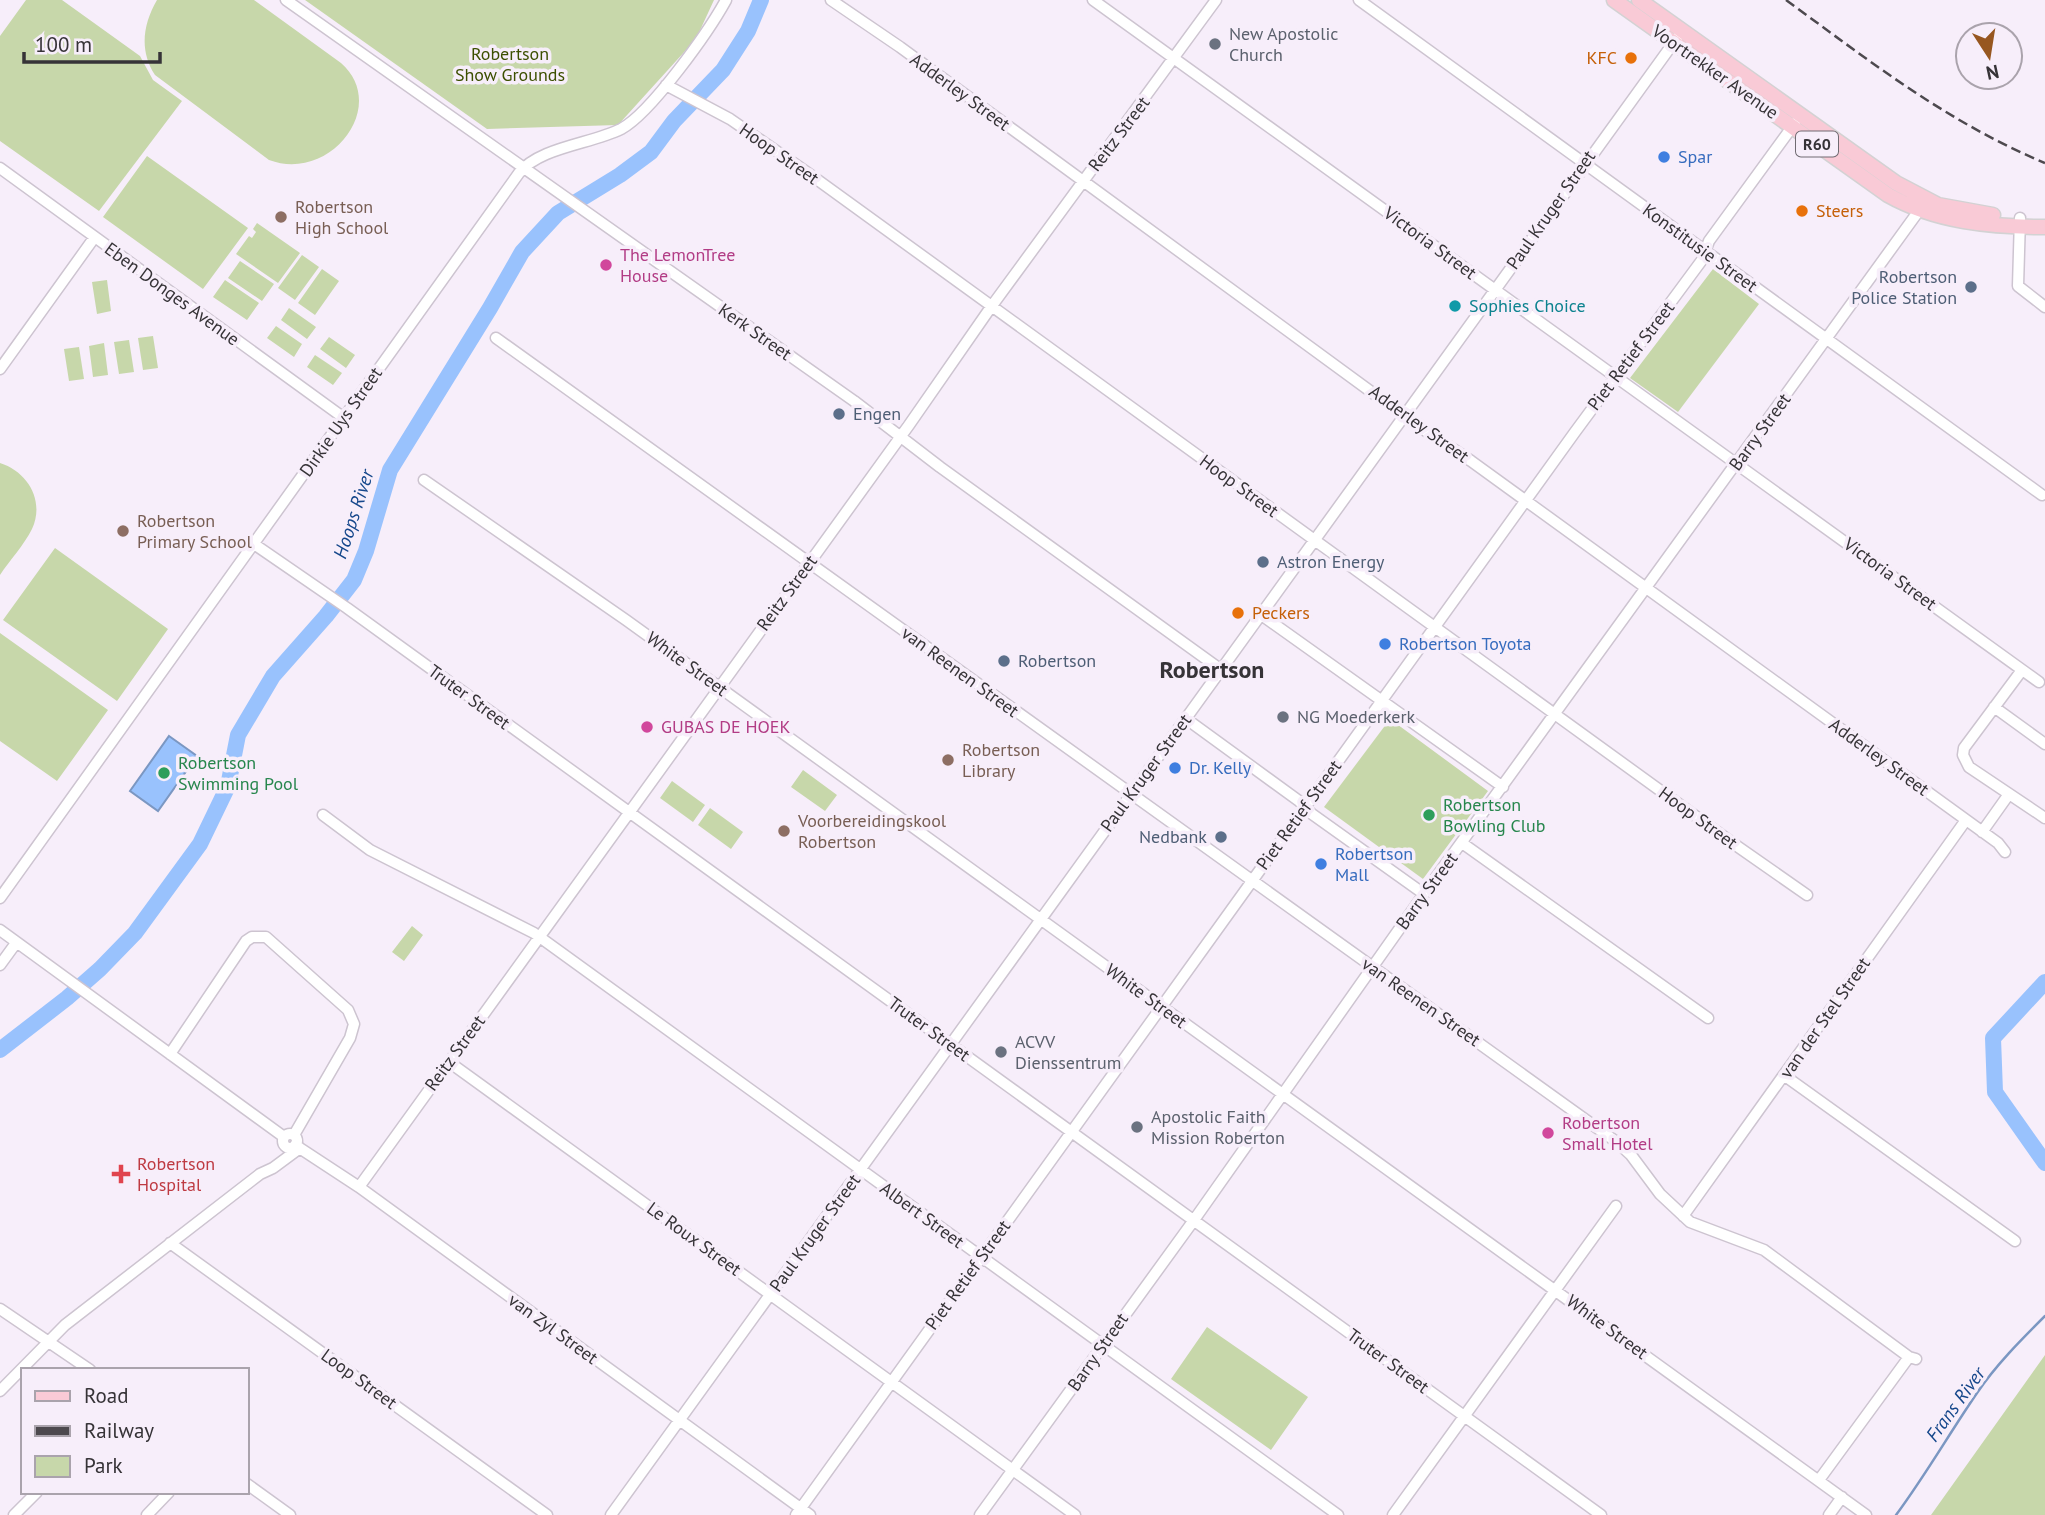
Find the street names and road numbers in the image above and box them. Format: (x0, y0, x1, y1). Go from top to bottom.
street label: Voortrekker Avenue (1647, 19, 1783, 124)
street label: Adderley Street (906, 48, 1015, 135)
street label: Reitz Street (1083, 92, 1154, 176)
street label: Hoop Street (735, 118, 824, 189)
road number: R60 (1796, 132, 1838, 156)
street label: Paul Kruger Street (1501, 146, 1600, 274)
street label: Konstitusie Street (1638, 198, 1762, 297)
street label: Victoria Street (1378, 201, 1481, 284)
street label: Eben Donges Avenue (100, 237, 244, 350)
street label: Piet Retief Street (1582, 297, 1679, 415)
street label: Kerk Street (714, 298, 796, 365)
street label: Dirkie Uys Street (294, 362, 387, 481)
street label: Adderley Street (1365, 380, 1474, 467)
street label: Barry Street (1724, 388, 1795, 475)
street label: Hoop Street (1195, 449, 1283, 522)
street label: Victoria Street (1838, 532, 1941, 615)
street label: Reitz Street (751, 550, 822, 635)
street label: van Reenen Street (897, 621, 1024, 722)
street label: White Street (642, 626, 733, 701)
street label: Truter Street (424, 659, 515, 734)
street label: Paul Kruger Street (1095, 709, 1196, 836)
street label: Adderley Street (1825, 713, 1934, 800)
street label: Piet Retief Street (1251, 755, 1346, 874)
street label: Hoop Street (1654, 781, 1742, 854)
street label: Barry Street (1391, 847, 1462, 934)
street label: van Reenen Street (1357, 952, 1485, 1051)
street label: van der Stel Street (1774, 953, 1875, 1083)
street label: White Street (1101, 958, 1192, 1033)
street label: Truter Street (884, 991, 975, 1066)
street label: Reitz Street (419, 1010, 490, 1095)
street label: Paul Kruger Street (764, 1169, 865, 1296)
street label: Albert Street (876, 1176, 969, 1253)
street label: Le Roux Street (643, 1197, 746, 1280)
street label: Piet Retief Street (920, 1215, 1015, 1334)
street label: van Zyl Street (504, 1288, 603, 1369)
street label: White Street (1562, 1289, 1653, 1364)
street label: Barry Street (1062, 1308, 1133, 1395)
street label: Truter Street (1343, 1323, 1434, 1398)
street label: Loop Street (317, 1343, 402, 1414)

